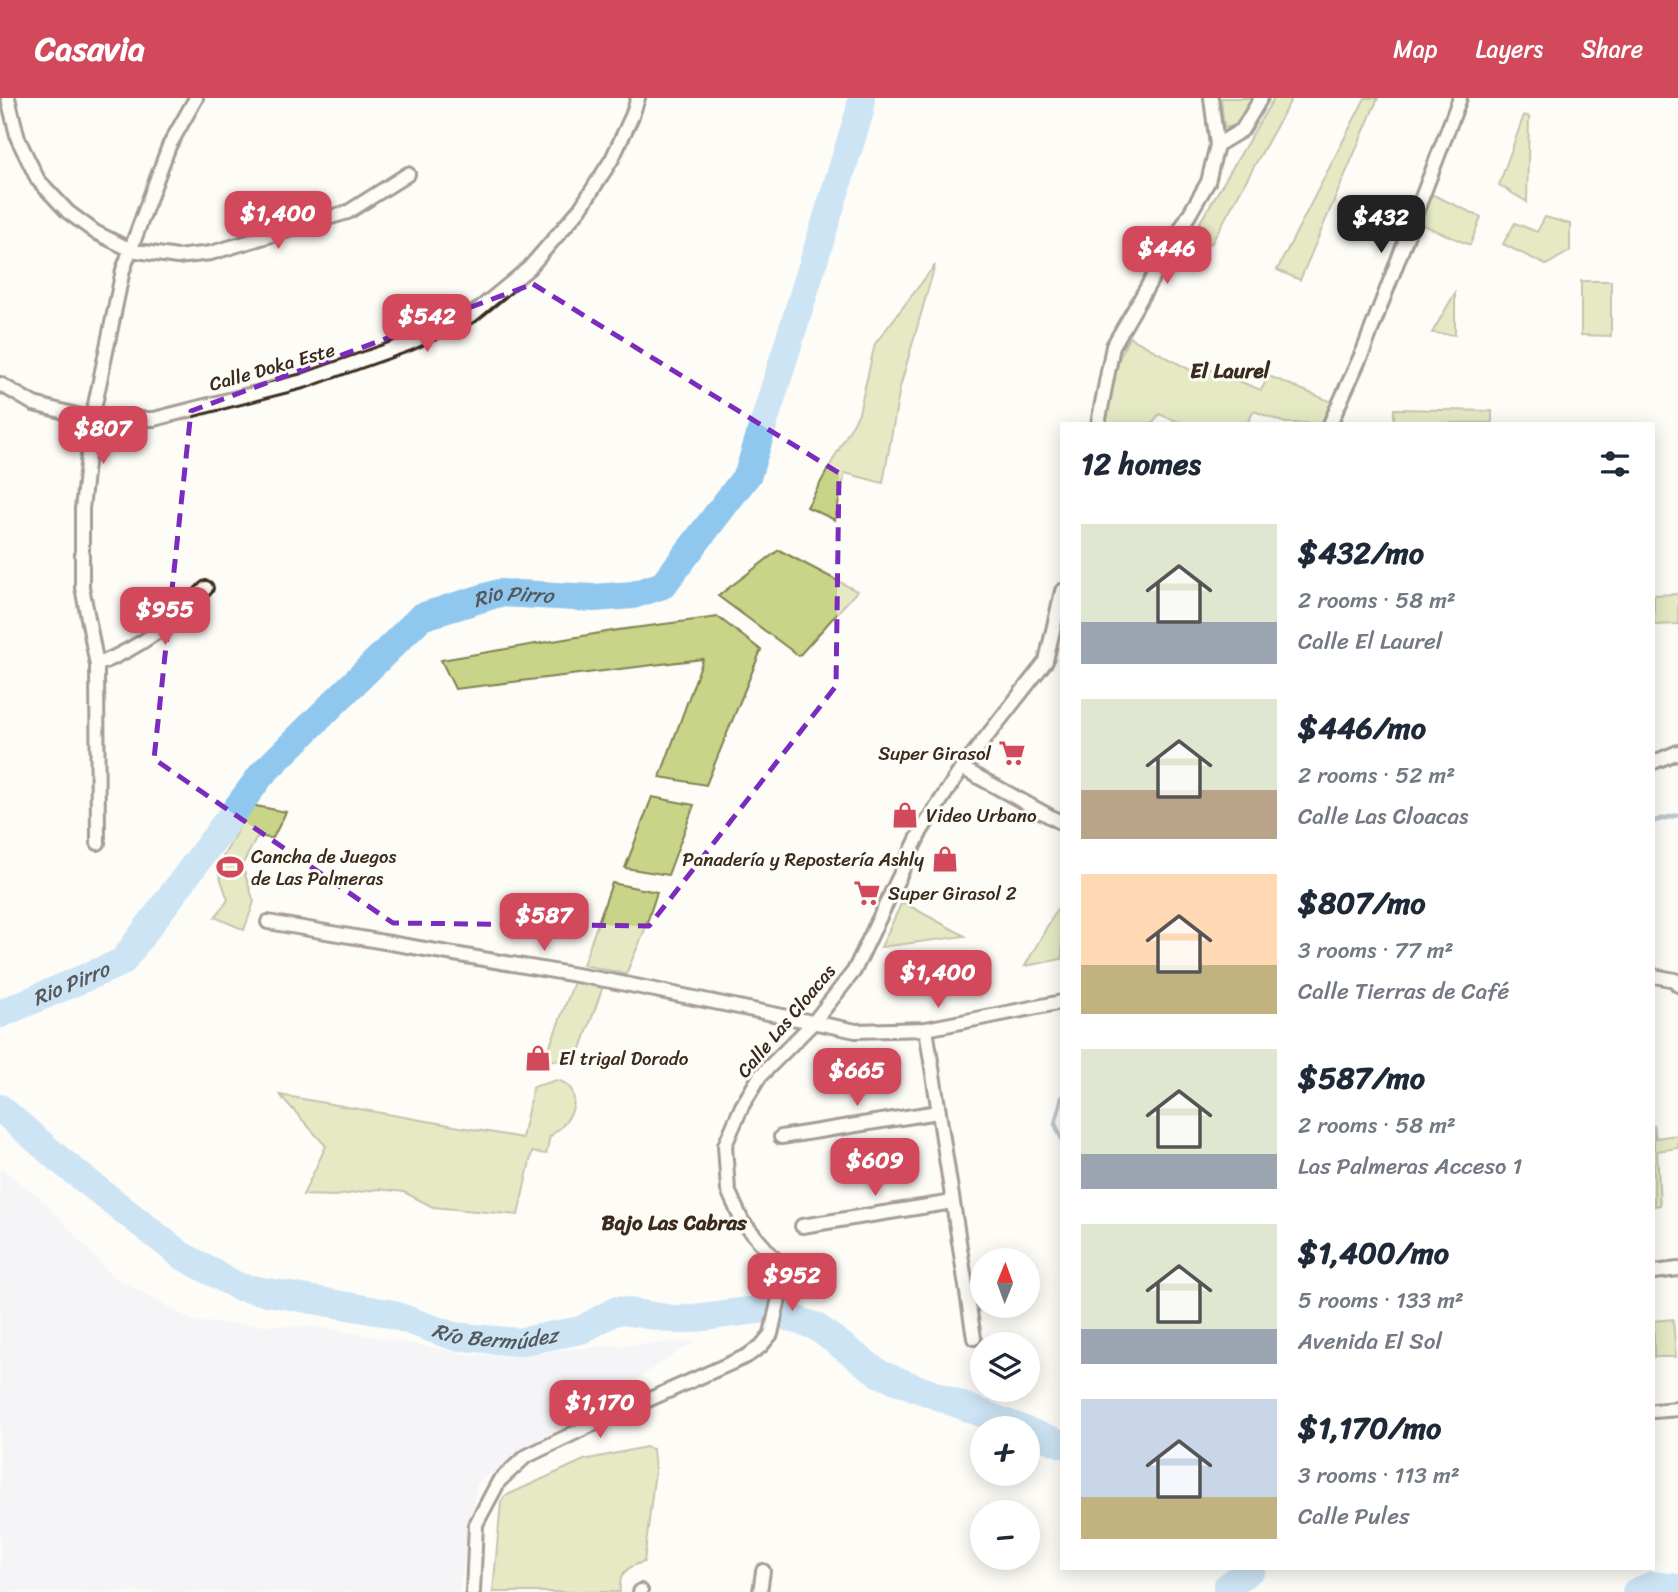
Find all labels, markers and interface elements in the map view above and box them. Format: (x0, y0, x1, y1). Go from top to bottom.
text: Casavia (35, 20, 145, 78)
text: Map (1393, 28, 1438, 70)
text: Layers (1476, 28, 1543, 70)
text: Share (1581, 28, 1643, 70)
pin: $1,400 (221, 192, 335, 251)
text: $1,400 (241, 193, 315, 234)
pin: $432 (1340, 195, 1422, 255)
text: $432 (1353, 197, 1409, 238)
pin: $446 (1126, 226, 1208, 286)
text: $446 (1138, 228, 1196, 269)
pin: $542 (386, 294, 468, 354)
text: $542 (398, 296, 456, 337)
street label: Calle Doka Este (205, 333, 339, 401)
district label: El Laurel (1190, 352, 1271, 390)
pin: $807 (62, 406, 144, 466)
text: $807 (74, 408, 132, 449)
text: 12 homes (1081, 437, 1201, 491)
icon: filters (1596, 445, 1634, 483)
text: $432/mo (1298, 526, 1424, 580)
icon: home (1137, 552, 1221, 636)
water label: Rio Pirro (468, 574, 557, 619)
text: 2 rooms · 58 m² (1298, 580, 1456, 621)
pin: $955 (124, 588, 206, 647)
text: $955 (136, 589, 194, 630)
text: Calle El Laurel (1298, 621, 1442, 662)
text: $446/mo (1298, 701, 1426, 755)
icon: home (1137, 727, 1221, 811)
place label: Super Girasol (878, 737, 992, 770)
supermarket icon: Super Girasol (997, 738, 1027, 768)
text: 2 rooms · 52 m² (1298, 755, 1455, 796)
text: Calle Las Cloacas (1298, 796, 1468, 837)
place label: Video Urbano (926, 799, 1037, 832)
shop icon: Video Urbano (890, 800, 920, 830)
place label: Cancha de Juegos de Las Palmeras (251, 840, 397, 895)
place label: Panadería y Repostería Ashly (682, 843, 924, 876)
shop icon: Panadería y Repostería Ashly (930, 844, 960, 874)
sports icon: Cancha de Juegos de Las Palmeras (215, 852, 245, 882)
text: $807/mo (1298, 876, 1426, 930)
place label: Super Girasol 2 (888, 877, 1017, 910)
supermarket icon: Super Girasol 2 (852, 878, 882, 908)
pin: $587 (503, 894, 585, 953)
text: $587 (516, 895, 572, 936)
icon: home (1137, 902, 1221, 986)
text: 3 rooms · 77 m² (1298, 930, 1454, 971)
water label: Rio Pirro (26, 950, 118, 1017)
pin: $1,400 (881, 950, 995, 1010)
text: $1,400 (901, 952, 975, 993)
street label: Calle Las Cloacas (728, 956, 844, 1086)
text: Calle Tierras de Café (1298, 971, 1509, 1012)
place label: El trigal Dorado (559, 1042, 689, 1075)
shop icon: El trigal Dorado (523, 1043, 553, 1073)
pin: $665 (816, 1048, 898, 1108)
text: $665 (829, 1050, 885, 1091)
text: $587/mo (1298, 1051, 1425, 1105)
icon: home (1137, 1077, 1221, 1161)
text: 2 rooms · 58 m² (1298, 1105, 1456, 1146)
pin: $609 (834, 1138, 916, 1198)
text: $609 (846, 1140, 904, 1181)
text: Las Palmeras Acceso 1 (1298, 1146, 1522, 1187)
district label: Bajo Las Cabras (601, 1204, 747, 1242)
text: $1,400/mo (1298, 1226, 1449, 1280)
north arrow (970, 1248, 1040, 1318)
map controls (970, 1248, 1040, 1570)
icon: home (1137, 1252, 1221, 1336)
pin: $952 (751, 1254, 833, 1313)
text: $952 (764, 1255, 820, 1296)
text: 5 rooms · 133 m² (1298, 1280, 1464, 1321)
water label: Río Bermúdez (427, 1311, 564, 1361)
text: Avenida El Sol (1298, 1321, 1442, 1362)
button: layers (970, 1332, 1040, 1402)
pin: $1,170 (543, 1380, 657, 1440)
text: $1,170 (565, 1382, 635, 1423)
text: $1,170/mo (1298, 1401, 1441, 1455)
button: + (970, 1416, 1040, 1486)
icon: home (1137, 1427, 1221, 1511)
text: 3 rooms · 113 m² (1298, 1455, 1460, 1496)
text: Calle Pules (1298, 1496, 1410, 1537)
button: − (970, 1500, 1040, 1570)

